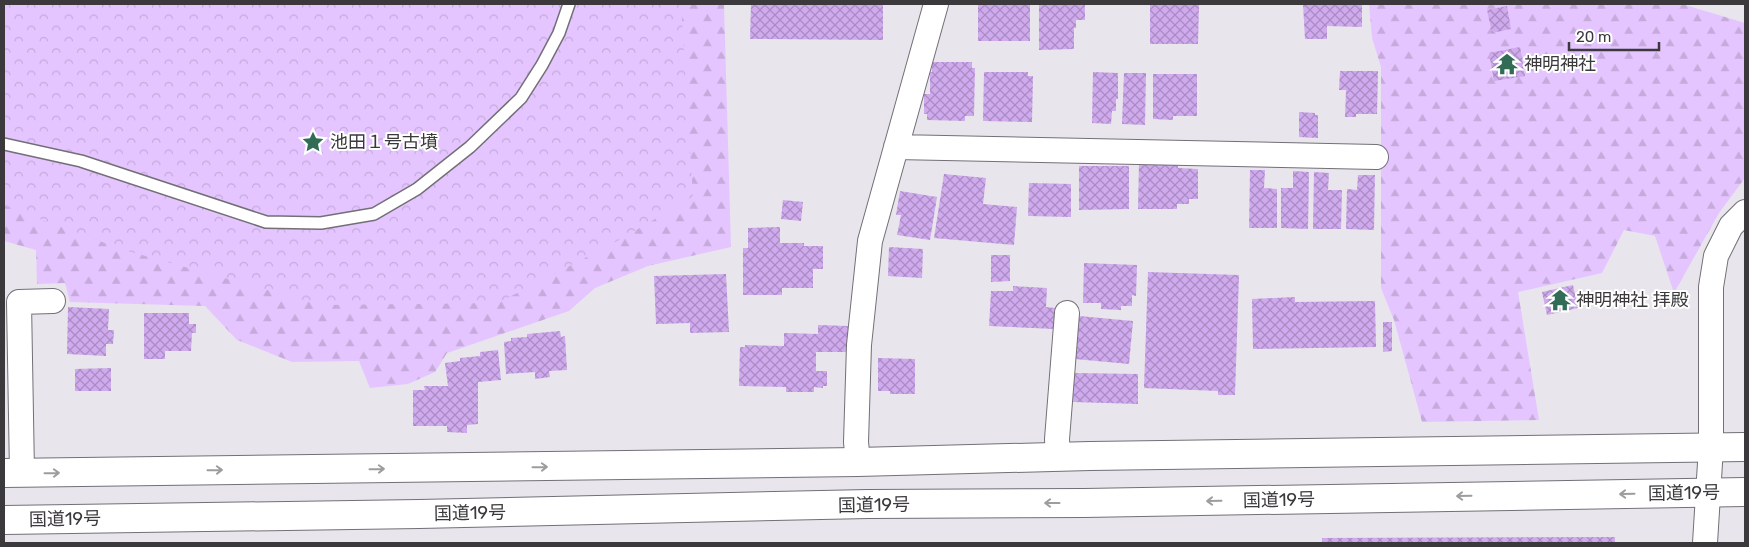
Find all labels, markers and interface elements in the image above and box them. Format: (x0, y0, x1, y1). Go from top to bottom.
scale bar (1569, 20, 1659, 52)
text: 20 m (1576, 28, 1611, 46)
temple icon: 神明神社 (1494, 51, 1520, 77)
place label: 神明神社 (1524, 53, 1596, 75)
place icon: 池田１号古墳 (300, 129, 326, 155)
place label: 池田１号古墳 (330, 131, 438, 153)
temple icon: 神明神社 拝殿 (1547, 287, 1573, 313)
place label: 神明神社 拝殿 (1576, 289, 1688, 311)
one-way arrow (532, 462, 548, 472)
one-way arrow (369, 464, 385, 474)
one-way arrow (206, 465, 223, 475)
one-way arrow (44, 468, 60, 477)
street label: 国道19号 (1648, 481, 1720, 505)
street label: 国道19号 (1243, 488, 1315, 512)
one-way arrow (1619, 489, 1635, 498)
one-way arrow (1456, 492, 1472, 501)
street label: 国道19号 (838, 493, 910, 517)
one-way arrow (1206, 496, 1222, 506)
one-way arrow (1044, 498, 1060, 508)
street label: 国道19号 (434, 501, 506, 525)
street label: 国道19号 (29, 507, 101, 531)

